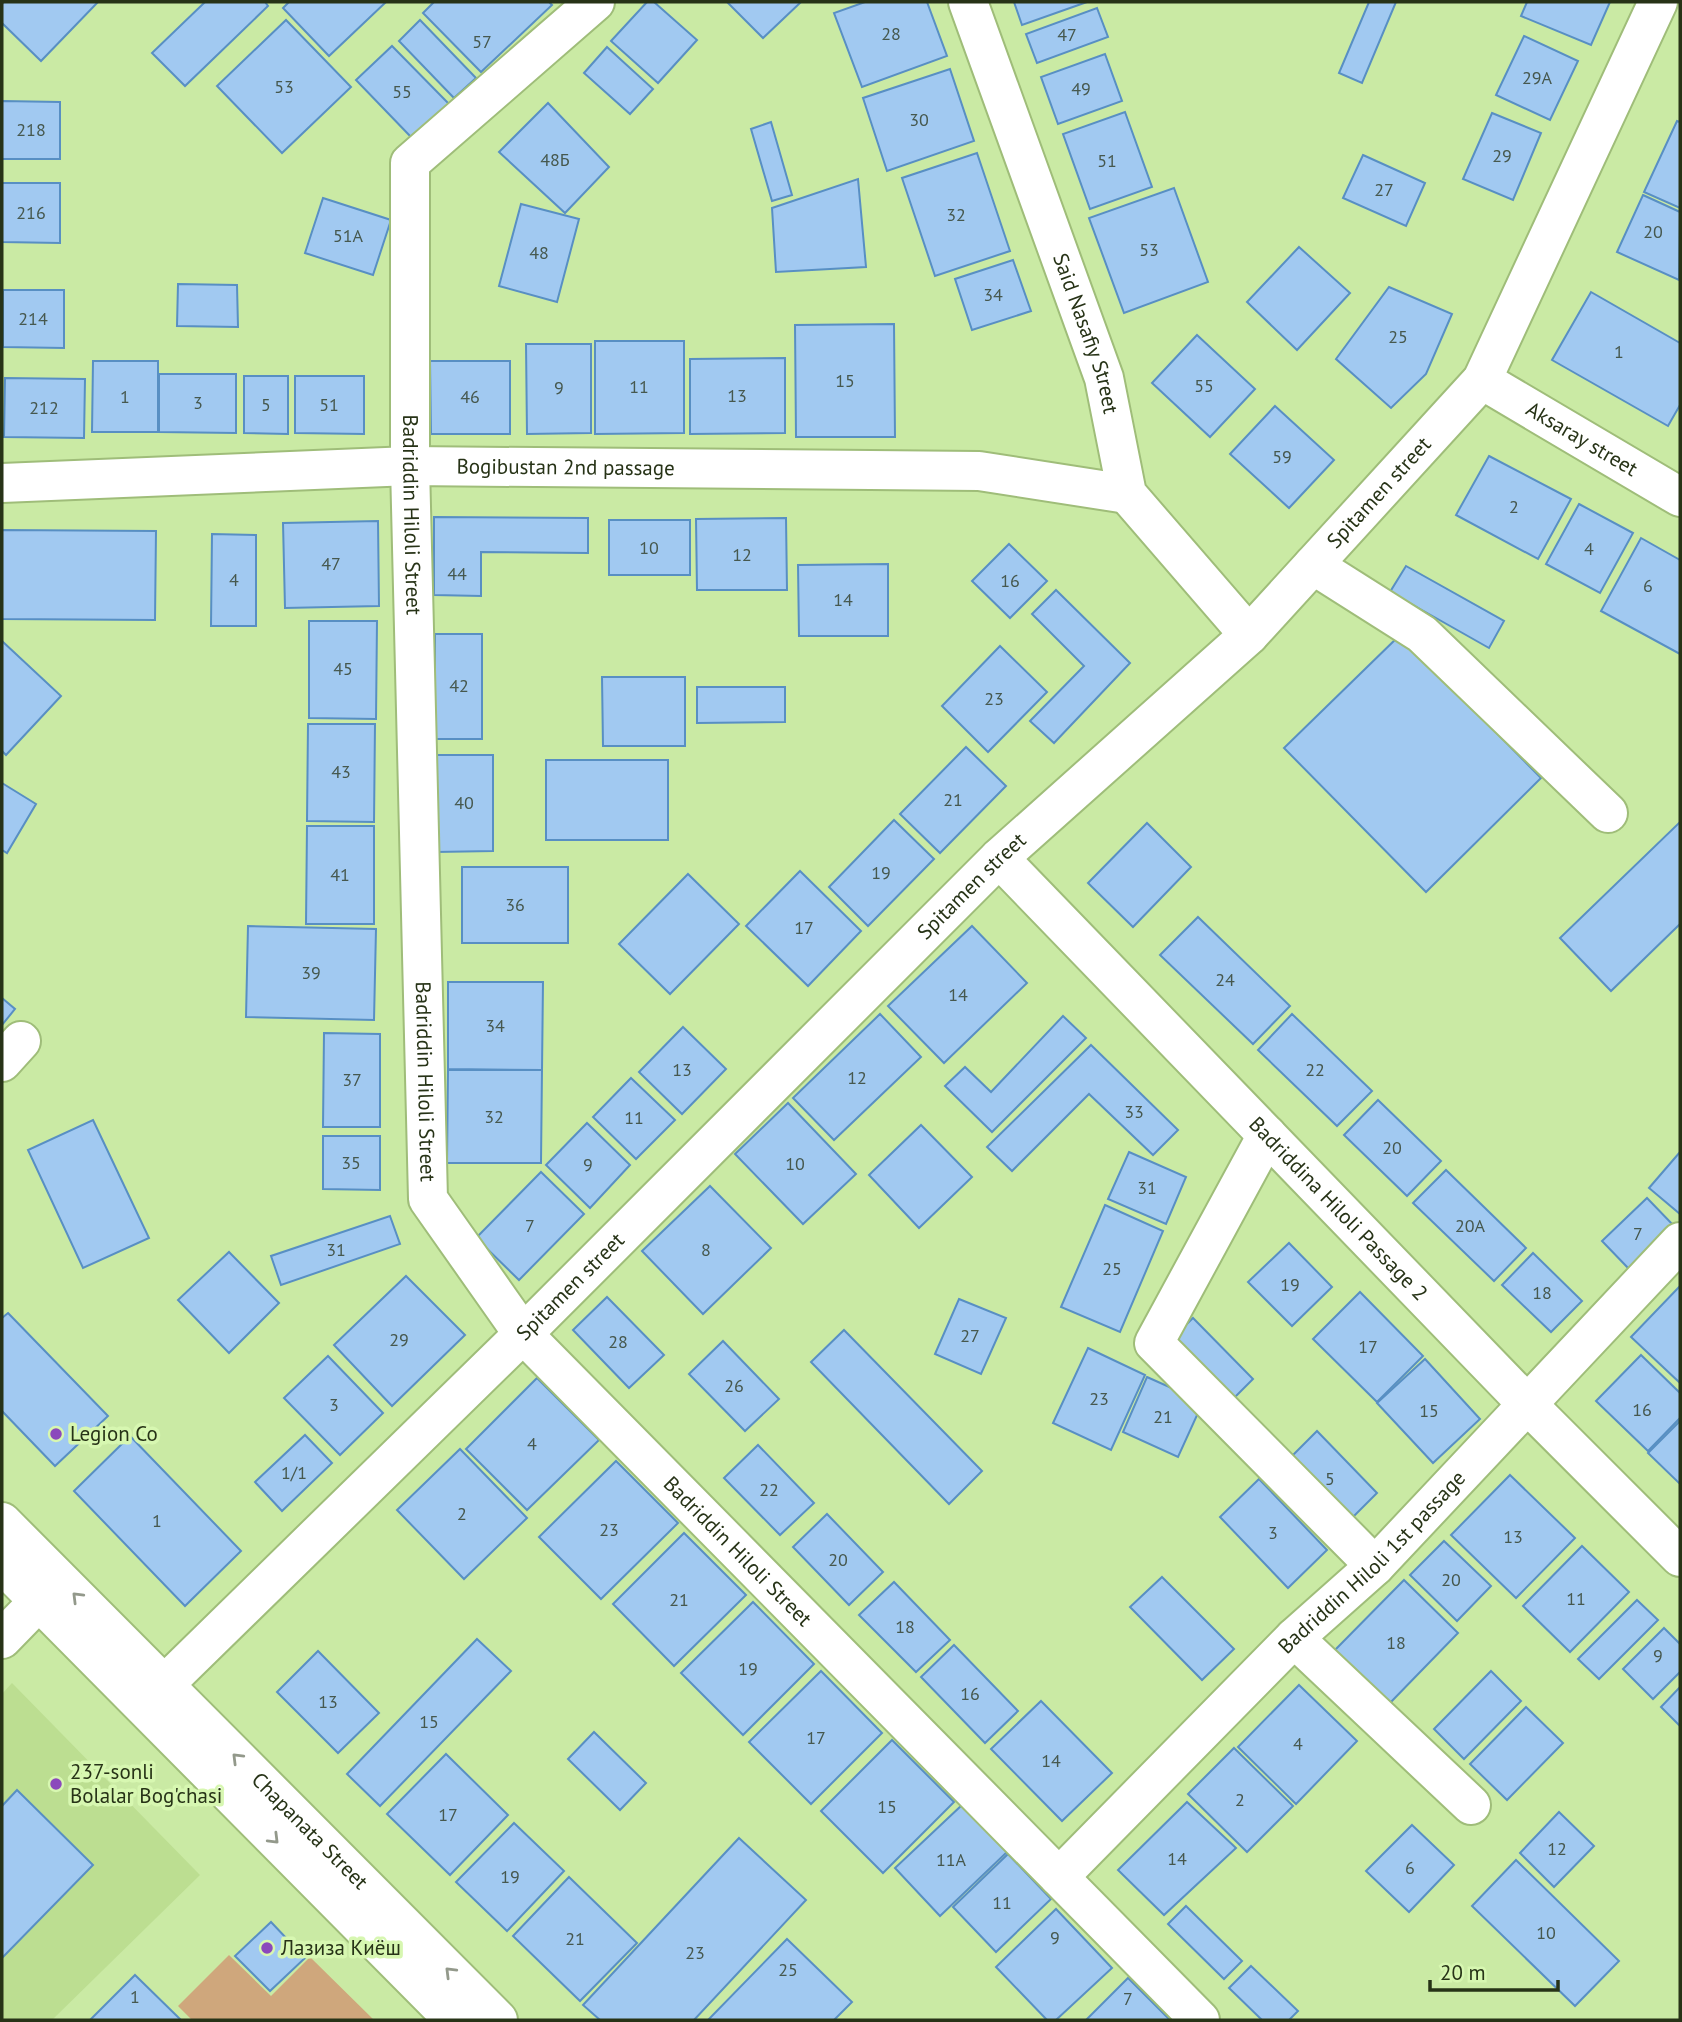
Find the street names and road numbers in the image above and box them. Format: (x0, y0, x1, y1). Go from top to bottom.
street label: Said Nasafiy Street (1047, 249, 1125, 416)
street label: Aksaray street (1521, 395, 1643, 482)
street label: Badriddin Hiloli Street (397, 415, 428, 615)
street label: Spitamen street (1321, 431, 1436, 554)
street label: Bogibustan 2nd passage (456, 452, 675, 481)
street label: Spitamen street (911, 826, 1031, 945)
street label: Badriddin Hiloli Street (410, 981, 442, 1182)
street label: Badriddina Hiloli Passage 2 (1243, 1111, 1434, 1306)
street label: Spitamen street (510, 1227, 630, 1346)
street label: Badriddin Hiloli 1st passage (1272, 1464, 1471, 1659)
street label: Badriddin Hiloli Street (658, 1470, 818, 1632)
street label: Chapanata Street (246, 1766, 374, 1895)

